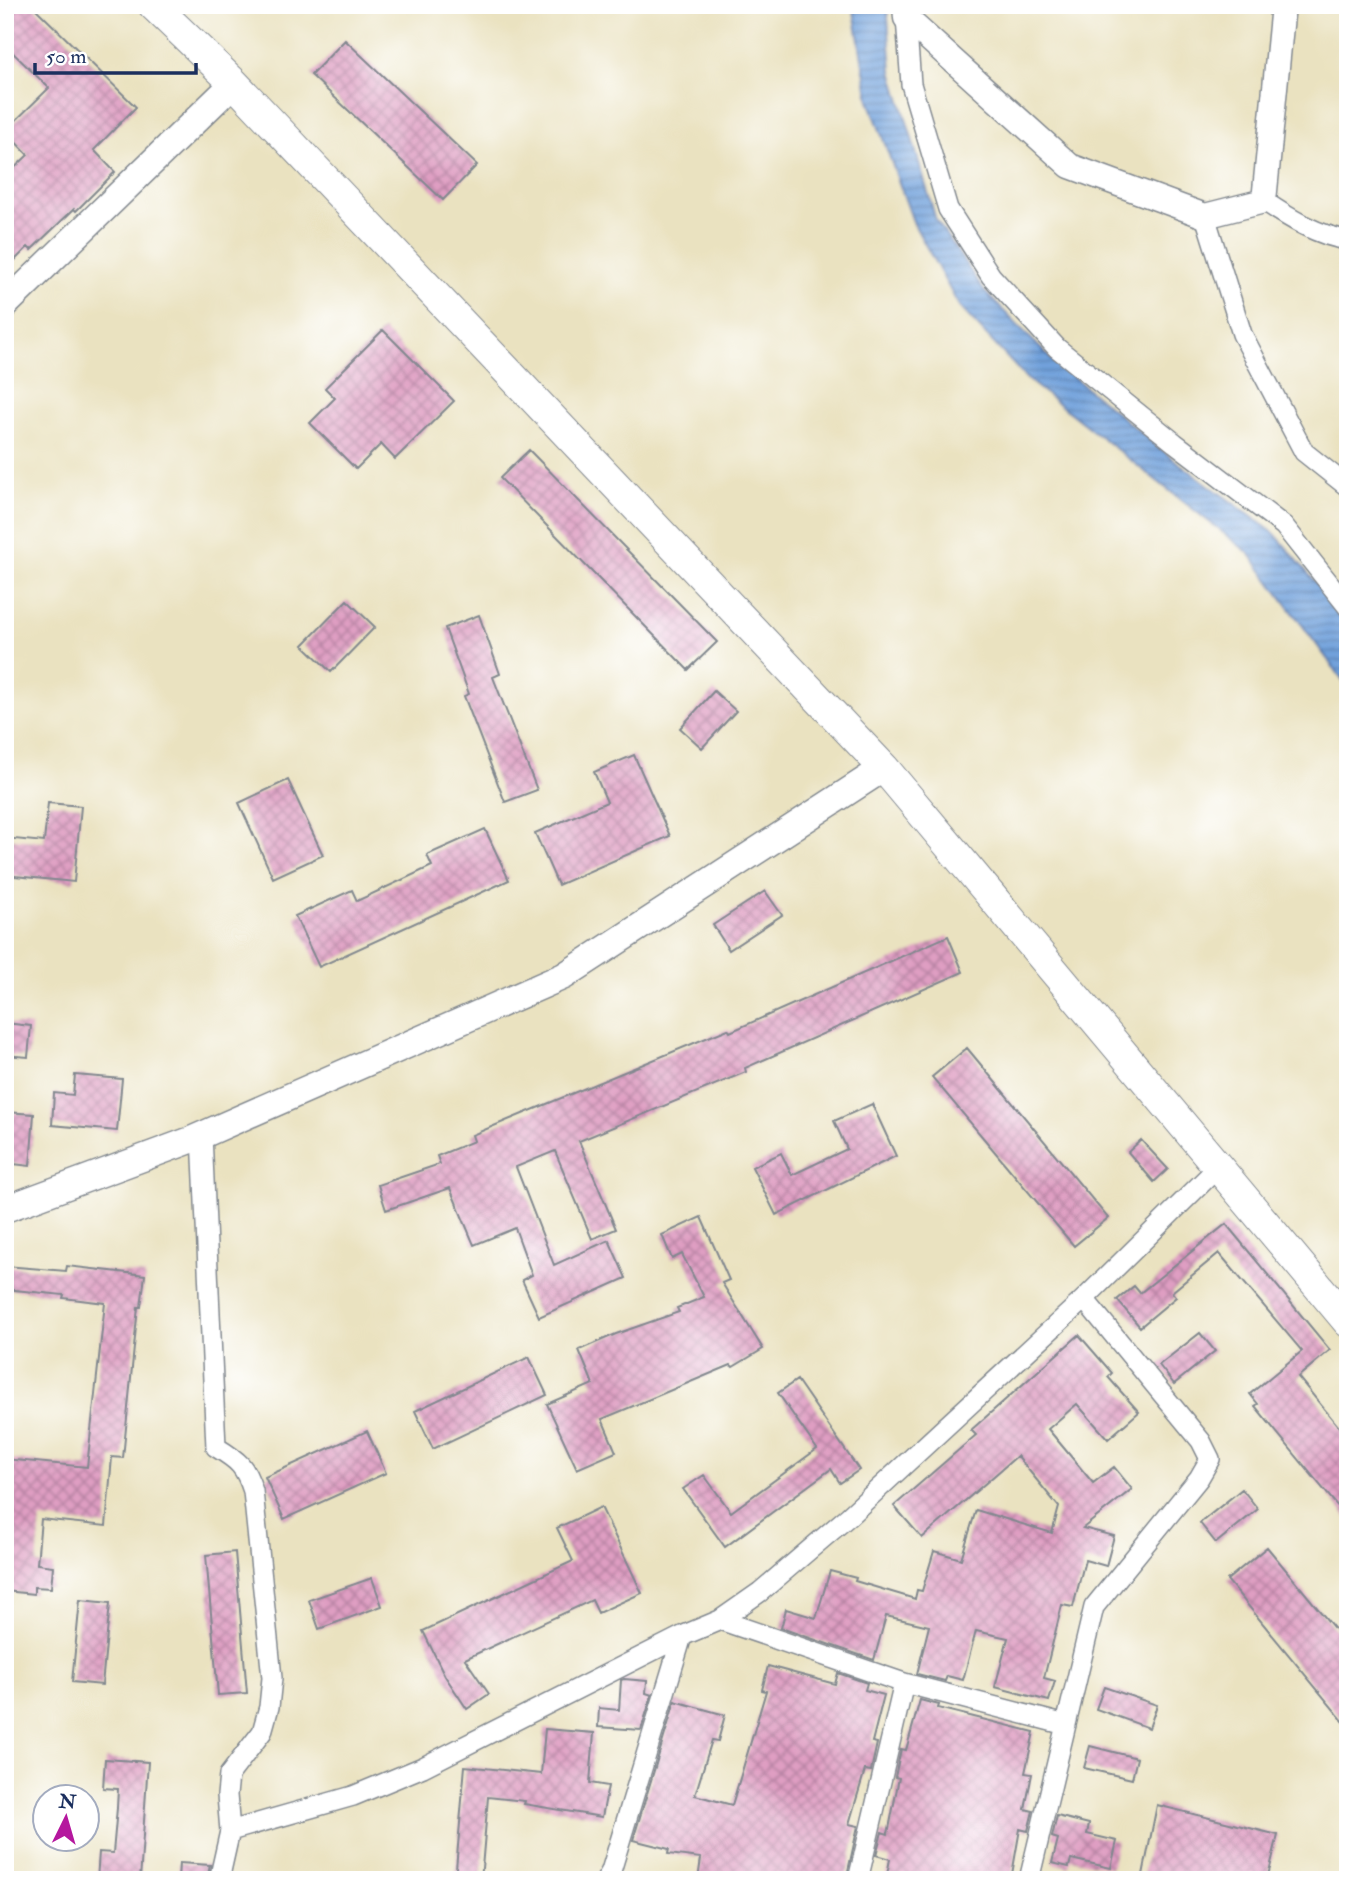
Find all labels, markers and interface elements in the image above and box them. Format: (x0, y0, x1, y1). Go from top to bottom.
scale bar (35, 32, 196, 76)
text: 50 m (46, 43, 87, 70)
north arrow (32, 1784, 102, 1854)
text: N (57, 1789, 78, 1815)

